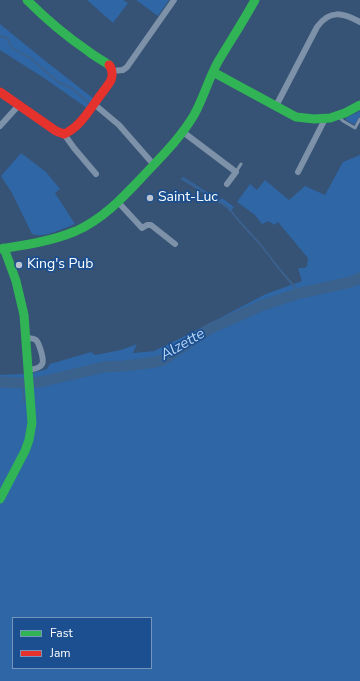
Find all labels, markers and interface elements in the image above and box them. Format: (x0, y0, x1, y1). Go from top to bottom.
place label: Saint-Luc (158, 190, 218, 206)
marker: Saint-Luc (145, 193, 155, 203)
place label: King's Pub (27, 257, 93, 273)
marker: King's Pub (14, 260, 24, 270)
water label: Alzette (158, 325, 208, 365)
legend (12, 617, 152, 669)
text: Fast (50, 625, 73, 641)
text: Jam (50, 645, 71, 661)

